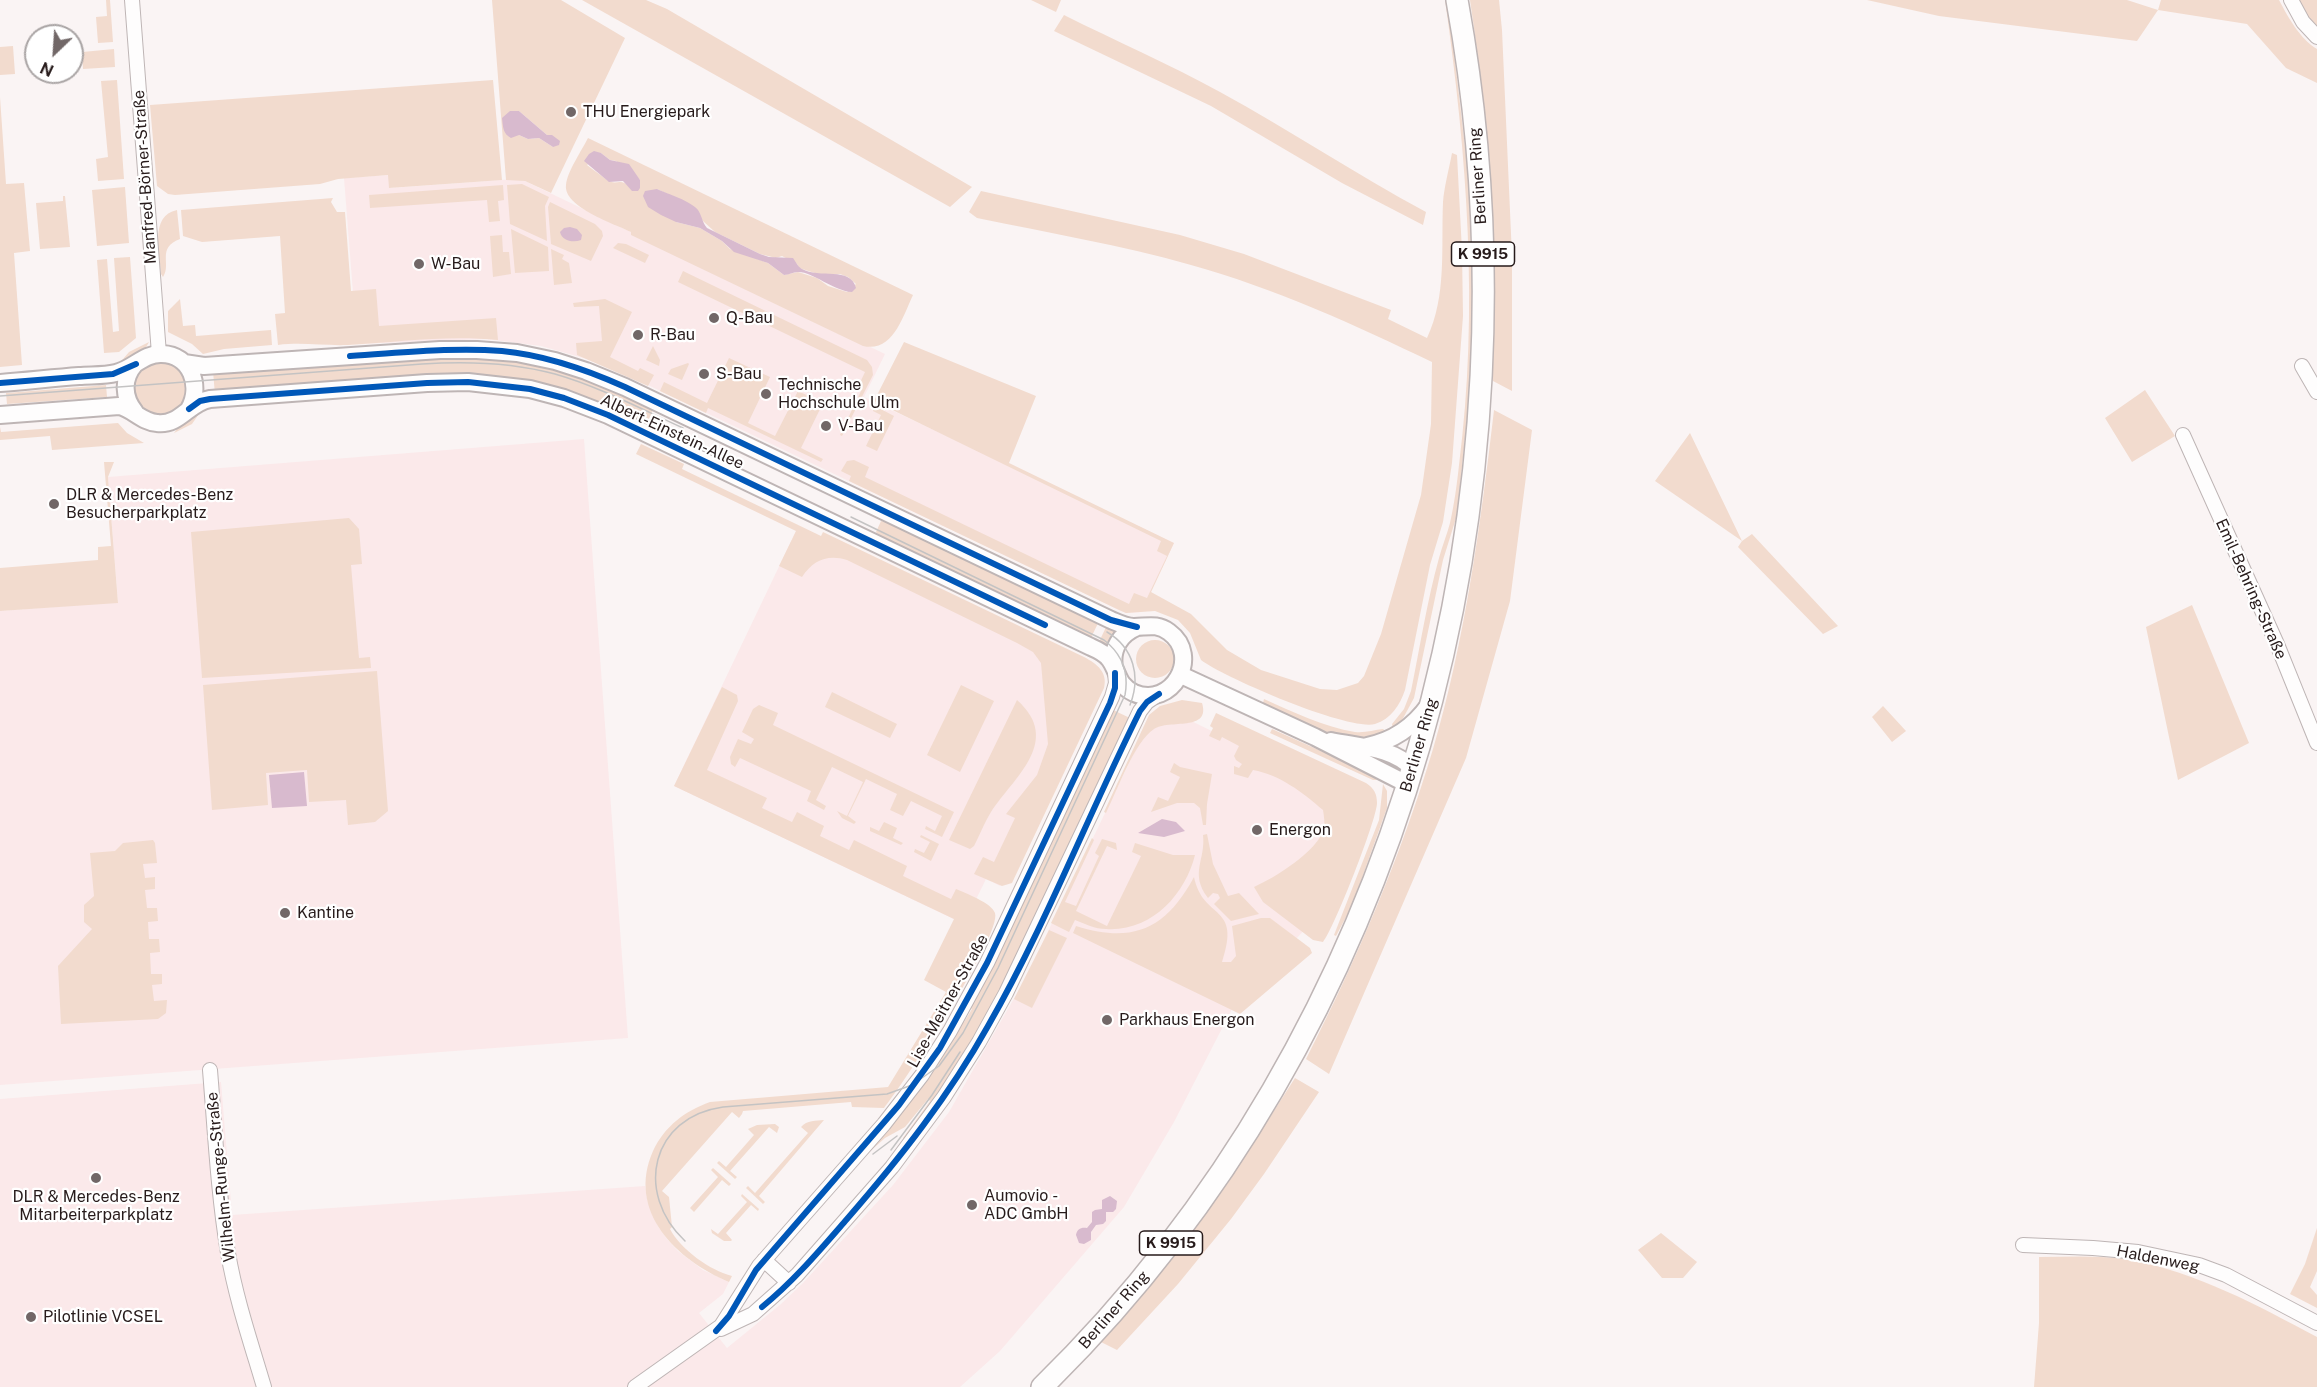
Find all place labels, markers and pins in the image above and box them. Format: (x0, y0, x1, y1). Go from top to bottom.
place label: THU Energiepark (583, 102, 710, 122)
marker: THU Energiepark (564, 105, 578, 119)
place label: W-Bau (431, 254, 480, 274)
marker: W-Bau (412, 257, 426, 271)
place label: Q-Bau (726, 308, 773, 328)
marker: Q-Bau (707, 311, 721, 325)
place label: R-Bau (650, 325, 695, 345)
marker: R-Bau (631, 328, 645, 342)
place label: S-Bau (716, 364, 762, 384)
marker: S-Bau (697, 367, 711, 381)
place label: Technische Hochschule Ulm (778, 375, 899, 413)
marker: Technische Hochschule Ulm (759, 387, 773, 401)
place label: V-Bau (838, 416, 883, 436)
marker: V-Bau (819, 419, 833, 433)
place label: DLR & Mercedes-Benz Besucherparkplatz (66, 485, 233, 523)
marker: DLR & Mercedes-Benz Besucherparkplatz (47, 497, 61, 511)
place label: Energon (1269, 820, 1331, 840)
marker: Energon (1250, 823, 1264, 837)
place label: Kantine (297, 903, 354, 923)
marker: Kantine (278, 906, 292, 920)
place label: Parkhaus Energon (1119, 1010, 1254, 1030)
marker: Parkhaus Energon (1100, 1013, 1114, 1027)
marker: DLR & Mercedes-Benz Mitarbeiterparkplatz (89, 1171, 103, 1185)
place label: Aumovio - ADC GmbH (984, 1186, 1069, 1224)
place label: DLR & Mercedes-Benz Mitarbeiterparkplatz (12, 1187, 180, 1225)
marker: Aumovio - ADC GmbH (965, 1198, 979, 1212)
place label: Pilotlinie VCSEL (43, 1307, 163, 1327)
marker: Pilotlinie VCSEL (24, 1310, 38, 1324)

